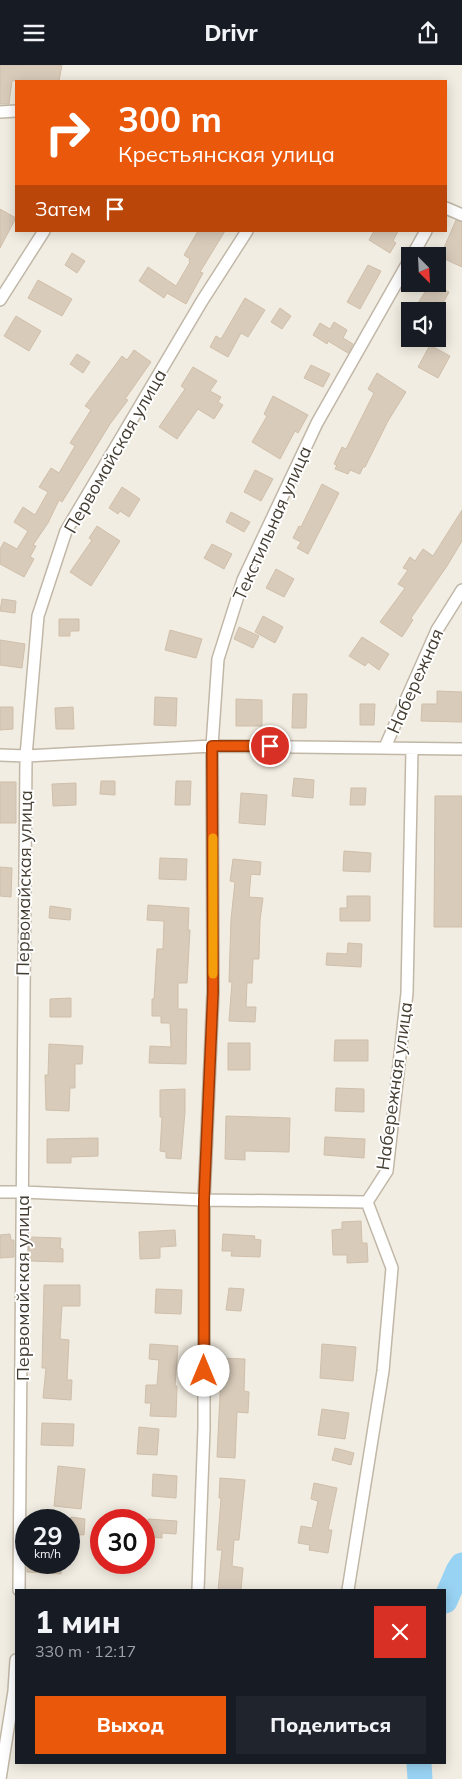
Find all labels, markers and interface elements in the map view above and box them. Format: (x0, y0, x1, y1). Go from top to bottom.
icon: menu (20, 19, 48, 47)
text: Drivr (204, 19, 258, 47)
icon: share (414, 19, 442, 47)
text: 300 m (118, 97, 222, 141)
icon: right (35, 100, 100, 165)
text: Крестьянская улица (118, 140, 335, 168)
icon: arrive (101, 195, 129, 223)
text: Затем (35, 197, 91, 221)
north arrow (401, 247, 446, 293)
map controls (401, 247, 446, 347)
button: sound (401, 302, 446, 347)
street label: Первомайская улица (59, 365, 171, 537)
street label: Текстильная улица (228, 442, 316, 604)
street label: Набережная (382, 625, 448, 737)
pin (249, 725, 291, 767)
icon: arrive (256, 732, 284, 760)
street label: Первомайская улица (11, 790, 37, 976)
street label: Набережная улица (371, 1000, 417, 1172)
street label: Первомайская улица (11, 1195, 34, 1381)
position arrow (177, 1344, 229, 1396)
speed limit sign: 30 (90, 1509, 155, 1574)
text: 29 (32, 1520, 63, 1551)
text: km/h (34, 1546, 61, 1561)
text: 1 мин (35, 1603, 121, 1641)
button: close (374, 1606, 426, 1658)
text: 330 m · 12:17 (35, 1641, 136, 1661)
button: Выход (35, 1696, 226, 1754)
button: Поделиться (236, 1696, 426, 1754)

